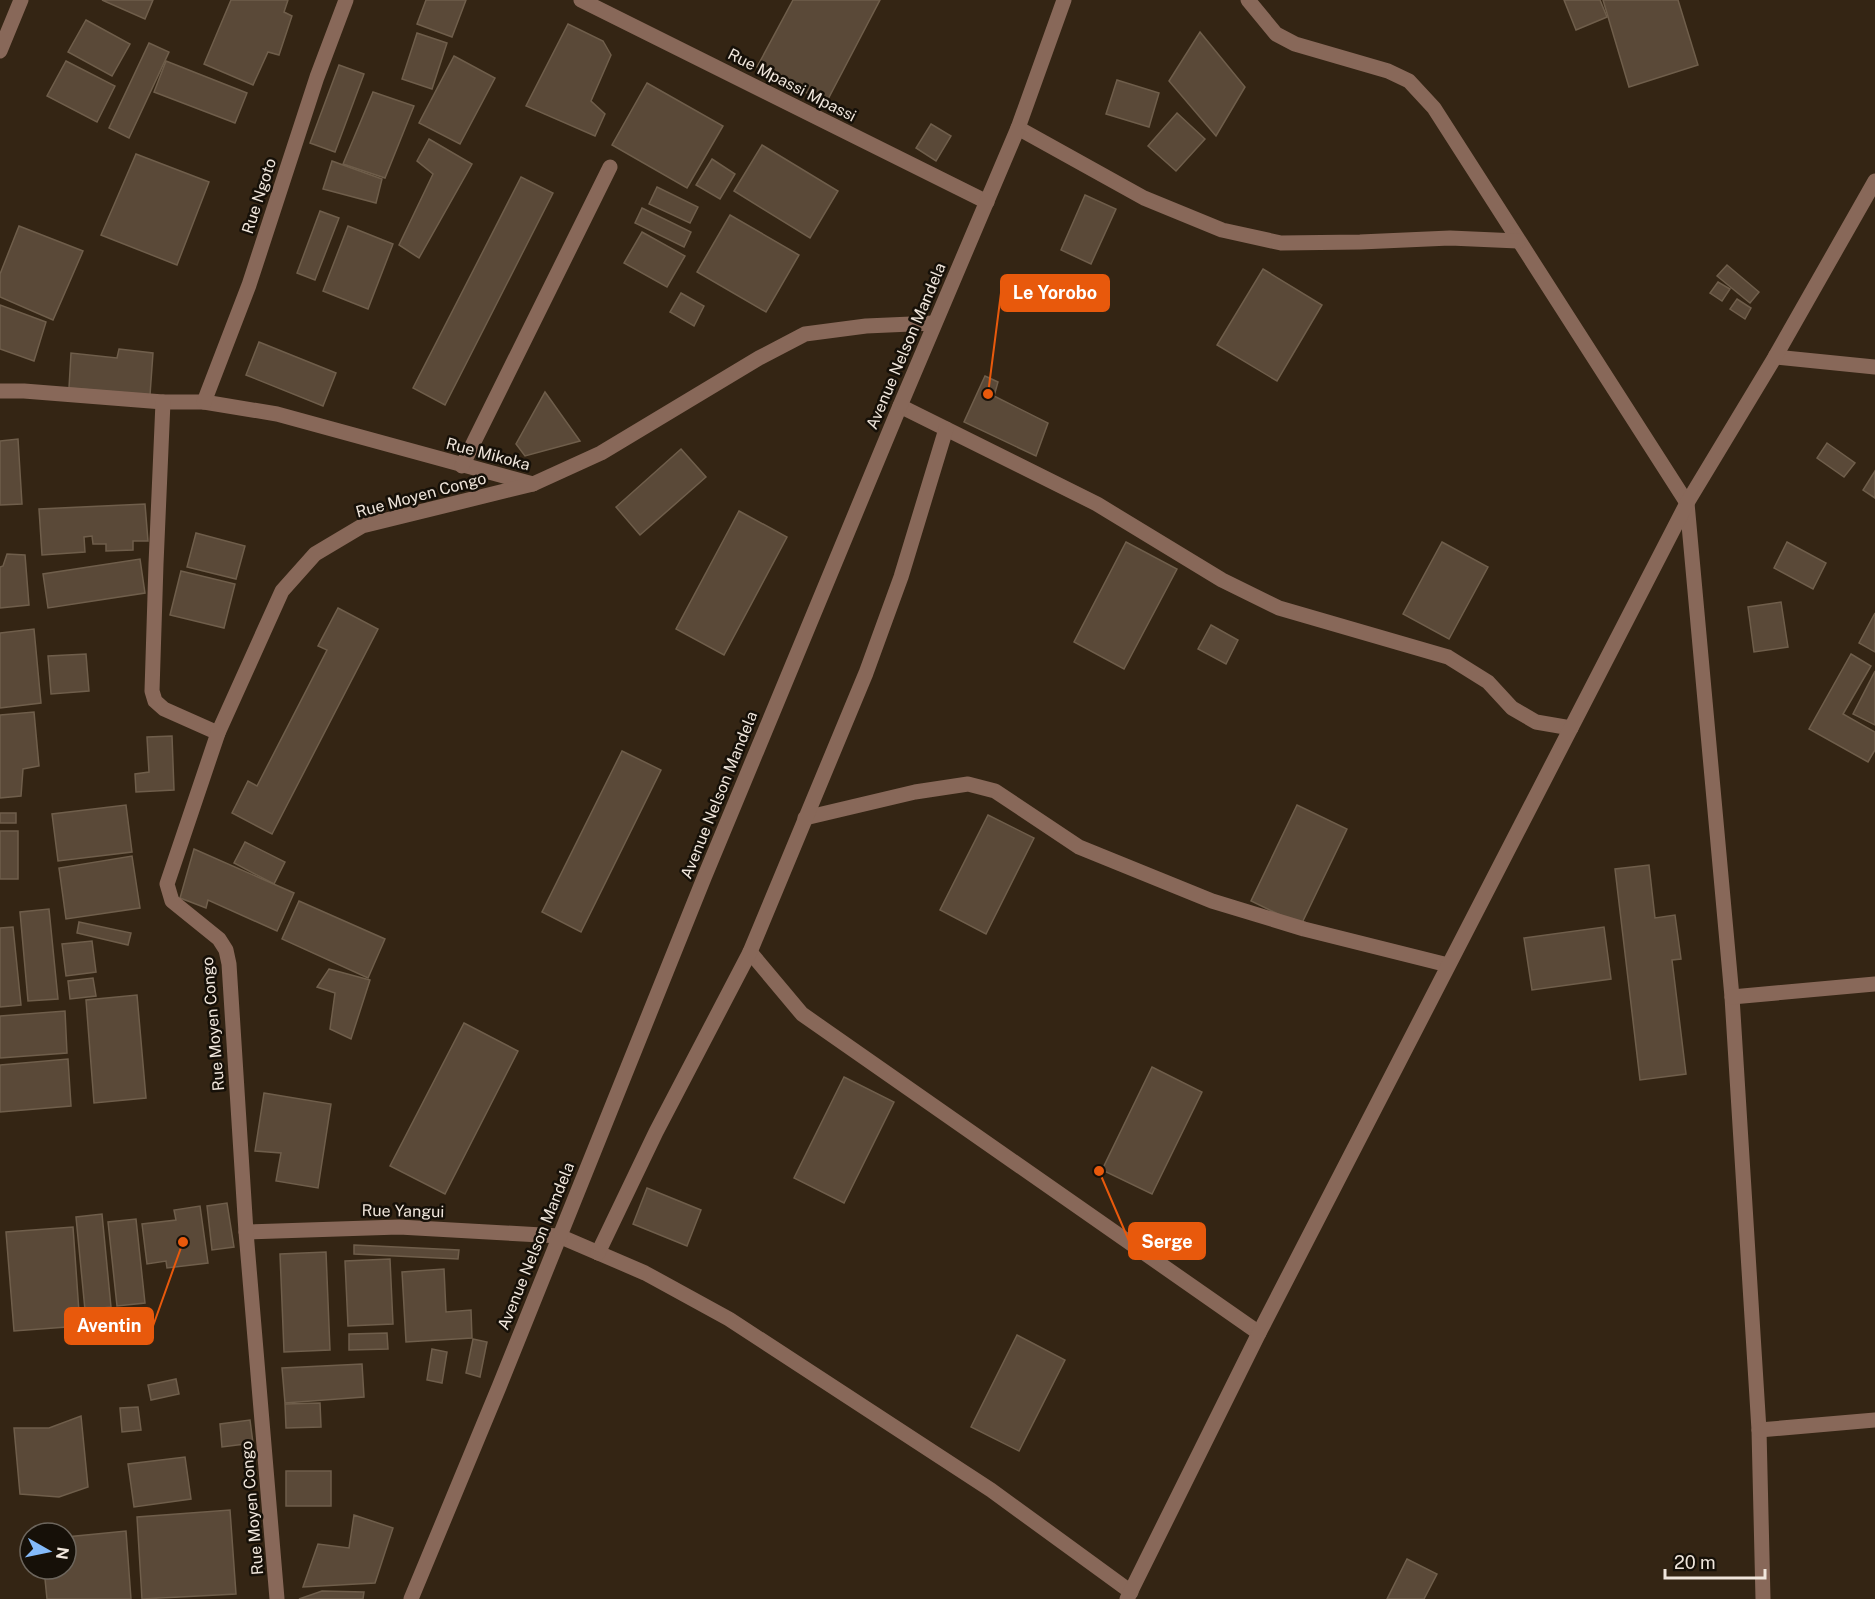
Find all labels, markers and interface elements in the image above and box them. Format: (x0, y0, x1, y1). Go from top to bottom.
street label: Rue Mpassi Mpassi (725, 44, 859, 126)
street label: Rue Ngoto (238, 156, 280, 236)
street label: Avenue Nelson Mandela (862, 260, 950, 432)
callout: Le Yorobo (1001, 275, 1109, 311)
text: Le Yorobo (1013, 282, 1097, 303)
street label: Rue Mikoka (444, 434, 532, 474)
street label: Rue Moyen Congo (354, 468, 488, 522)
street label: Avenue Nelson Mandela (677, 708, 761, 882)
street label: Rue Moyen Congo (198, 956, 228, 1092)
street label: Avenue Nelson Mandela (494, 1159, 578, 1333)
street label: Rue Yangui (362, 1201, 444, 1221)
callout: Serge (1129, 1223, 1205, 1259)
text: Serge (1141, 1231, 1193, 1252)
callout: Aventin (65, 1308, 153, 1344)
text: Aventin (77, 1315, 141, 1336)
street label: Rue Moyen Congo (237, 1440, 267, 1576)
north arrow (18, 1521, 78, 1581)
scale bar (1665, 1542, 1766, 1580)
text: N (52, 1546, 73, 1561)
text: 20 m (1674, 1552, 1716, 1573)

